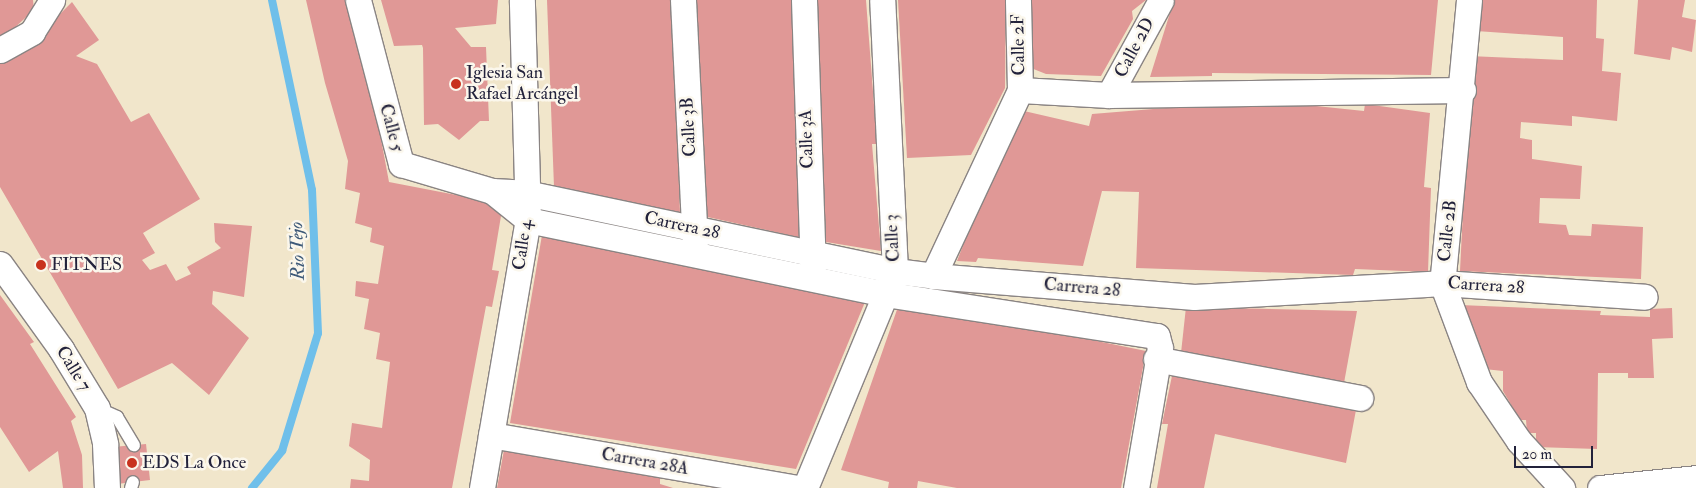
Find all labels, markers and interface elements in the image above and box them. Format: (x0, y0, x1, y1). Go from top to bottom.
street label: Calle 2F (1008, 14, 1030, 76)
street label: Calle 2D (1110, 14, 1160, 82)
place label: Iglesia San Rafael Arcángel (466, 63, 578, 106)
marker: Iglesia San Rafael Arcángel (450, 78, 462, 90)
street label: Calle 3B (677, 97, 701, 157)
street label: Calle 5 (374, 102, 408, 154)
street label: Calle 3A (795, 109, 819, 169)
street label: Calle 2B (1434, 199, 1462, 263)
street label: Carrera 28 (642, 207, 722, 245)
street label: Calle 3 (881, 214, 905, 262)
street label: Calle 4 (509, 218, 537, 272)
water label: Rio Tejo (286, 221, 310, 281)
place label: FITNES (51, 254, 122, 276)
marker: FITNES (35, 259, 47, 271)
street label: Carrera 28 (1447, 273, 1525, 299)
street label: Carrera 28 (1043, 274, 1121, 302)
street label: Calle 7 (51, 342, 95, 396)
scale bar (1516, 436, 1595, 468)
street label: Carrera 28A (600, 444, 690, 480)
text: 20 m (1522, 445, 1552, 464)
place label: EDS La Once (142, 452, 246, 474)
marker: EDS La Once (126, 457, 138, 469)

